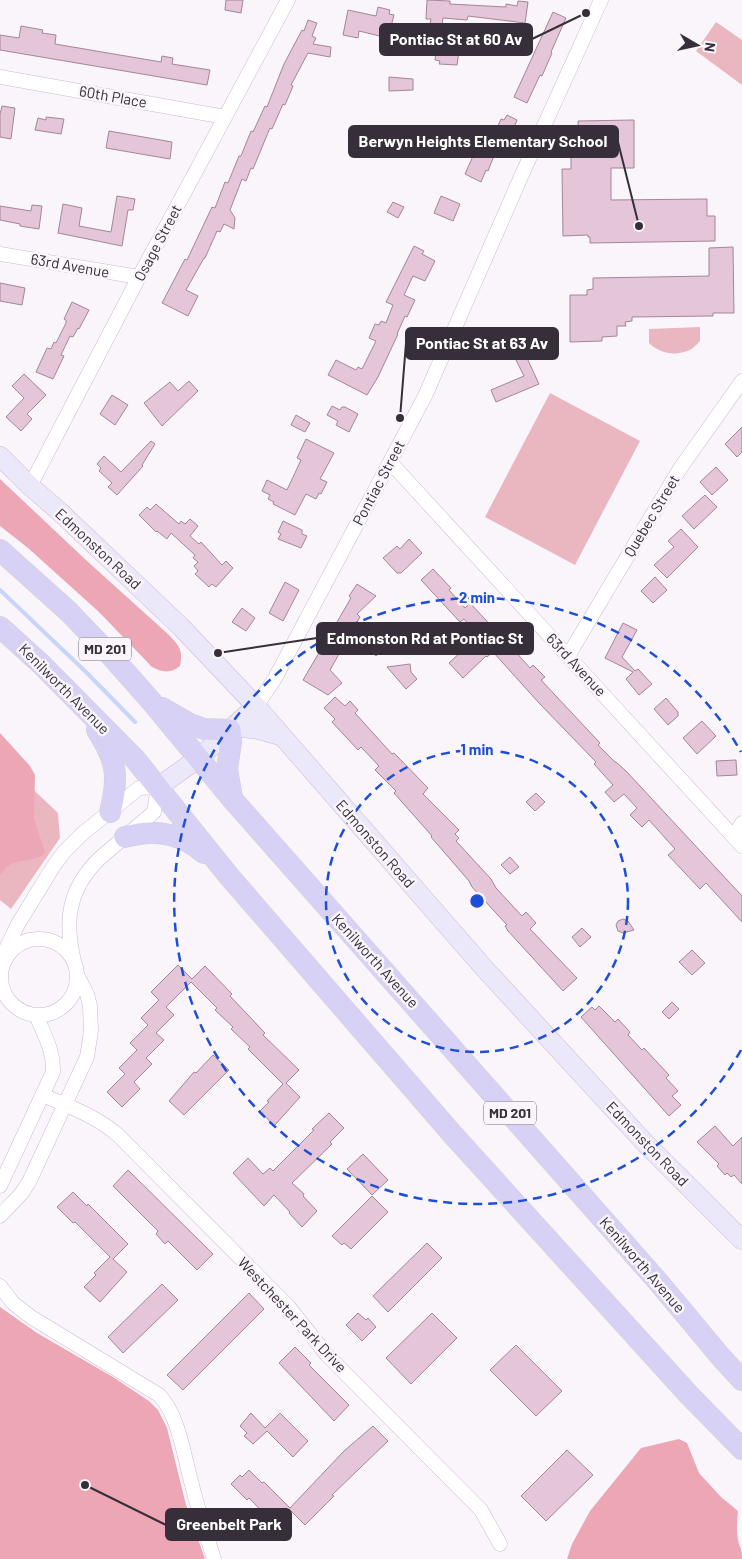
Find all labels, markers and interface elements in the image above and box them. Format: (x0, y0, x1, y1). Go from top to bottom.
north arrow (672, 20, 722, 70)
callout: Pontiac St at 60 Av (380, 24, 532, 55)
text: Pontiac St at 60 Av (390, 29, 522, 48)
text: N (701, 41, 719, 53)
street label: 60th Place (78, 81, 148, 111)
callout: Berwyn Heights Elementary School (349, 126, 618, 157)
text: Berwyn Heights Elementary School (359, 131, 607, 150)
street label: Osage Street (129, 201, 185, 284)
street label: 63rd Avenue (29, 249, 111, 281)
callout: Pontiac St at 63 Av (406, 328, 558, 359)
text: Pontiac St at 63 Av (416, 333, 548, 352)
street label: Pontiac Street (348, 437, 408, 528)
street label: Quebec Street (620, 471, 683, 560)
street label: Edmonston Road (52, 504, 145, 593)
text: 2 min (459, 588, 495, 606)
callout: Edmonston Rd at Pontiac St (317, 623, 533, 654)
text: Edmonston Rd at Pontiac St (327, 628, 523, 647)
street label: 63rd Avenue (543, 629, 610, 700)
road number: MD 201 (79, 638, 131, 661)
street label: Kenilworth Avenue (16, 639, 114, 737)
text: 1 min (461, 740, 493, 758)
street label: Edmonston Road (333, 796, 419, 891)
centre of rings (468, 892, 486, 910)
street label: Kenilworth Avenue (329, 909, 423, 1011)
street label: Edmonston Road (603, 1097, 693, 1189)
road number: MD 201 (484, 1102, 536, 1124)
street label: Kenilworth Avenue (596, 1213, 689, 1316)
street label: Westchester Park Drive (235, 1253, 351, 1376)
callout: Greenbelt Park (166, 1509, 291, 1540)
text: Greenbelt Park (176, 1514, 282, 1533)

